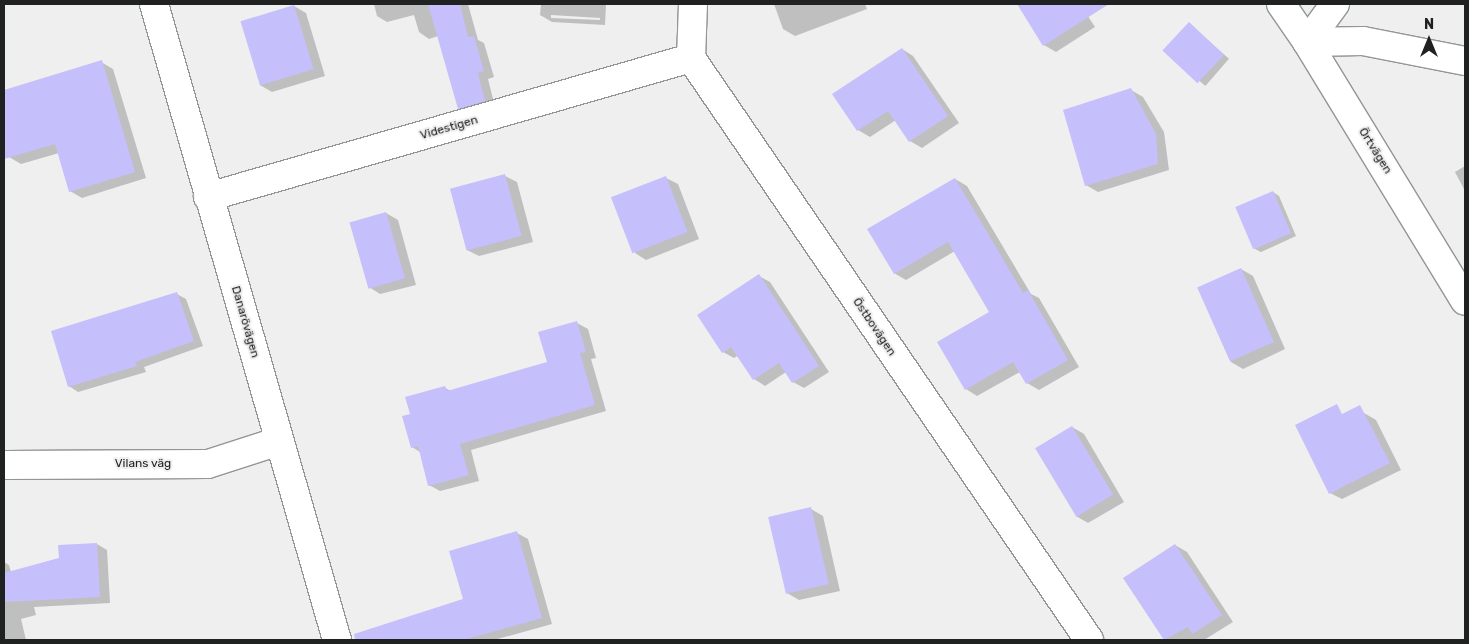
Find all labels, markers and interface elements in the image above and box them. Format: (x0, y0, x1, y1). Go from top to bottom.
north arrow (1404, 15, 1454, 65)
text: N (1424, 16, 1434, 33)
street label: Videstigen (418, 113, 480, 143)
street label: Örtvägen (1355, 125, 1395, 177)
street label: Danarövägen (228, 284, 262, 360)
street label: Östbovägen (849, 295, 899, 359)
street label: Vilans väg (115, 457, 171, 471)

